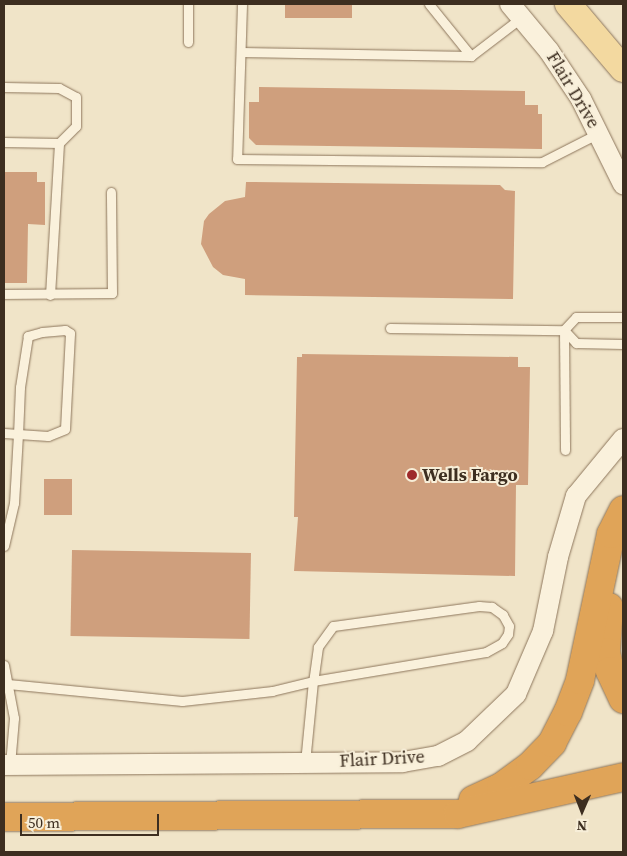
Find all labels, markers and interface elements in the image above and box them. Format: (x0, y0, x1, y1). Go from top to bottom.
street label: Flair Drive (542, 48, 604, 132)
place label: Wells Fargo (422, 464, 518, 486)
marker: Wells Fargo (406, 469, 418, 481)
street label: Flair Drive (339, 746, 425, 772)
north arrow (557, 786, 607, 836)
scale bar (22, 804, 161, 836)
text: 50 m (28, 812, 60, 833)
text: N (576, 816, 587, 836)

